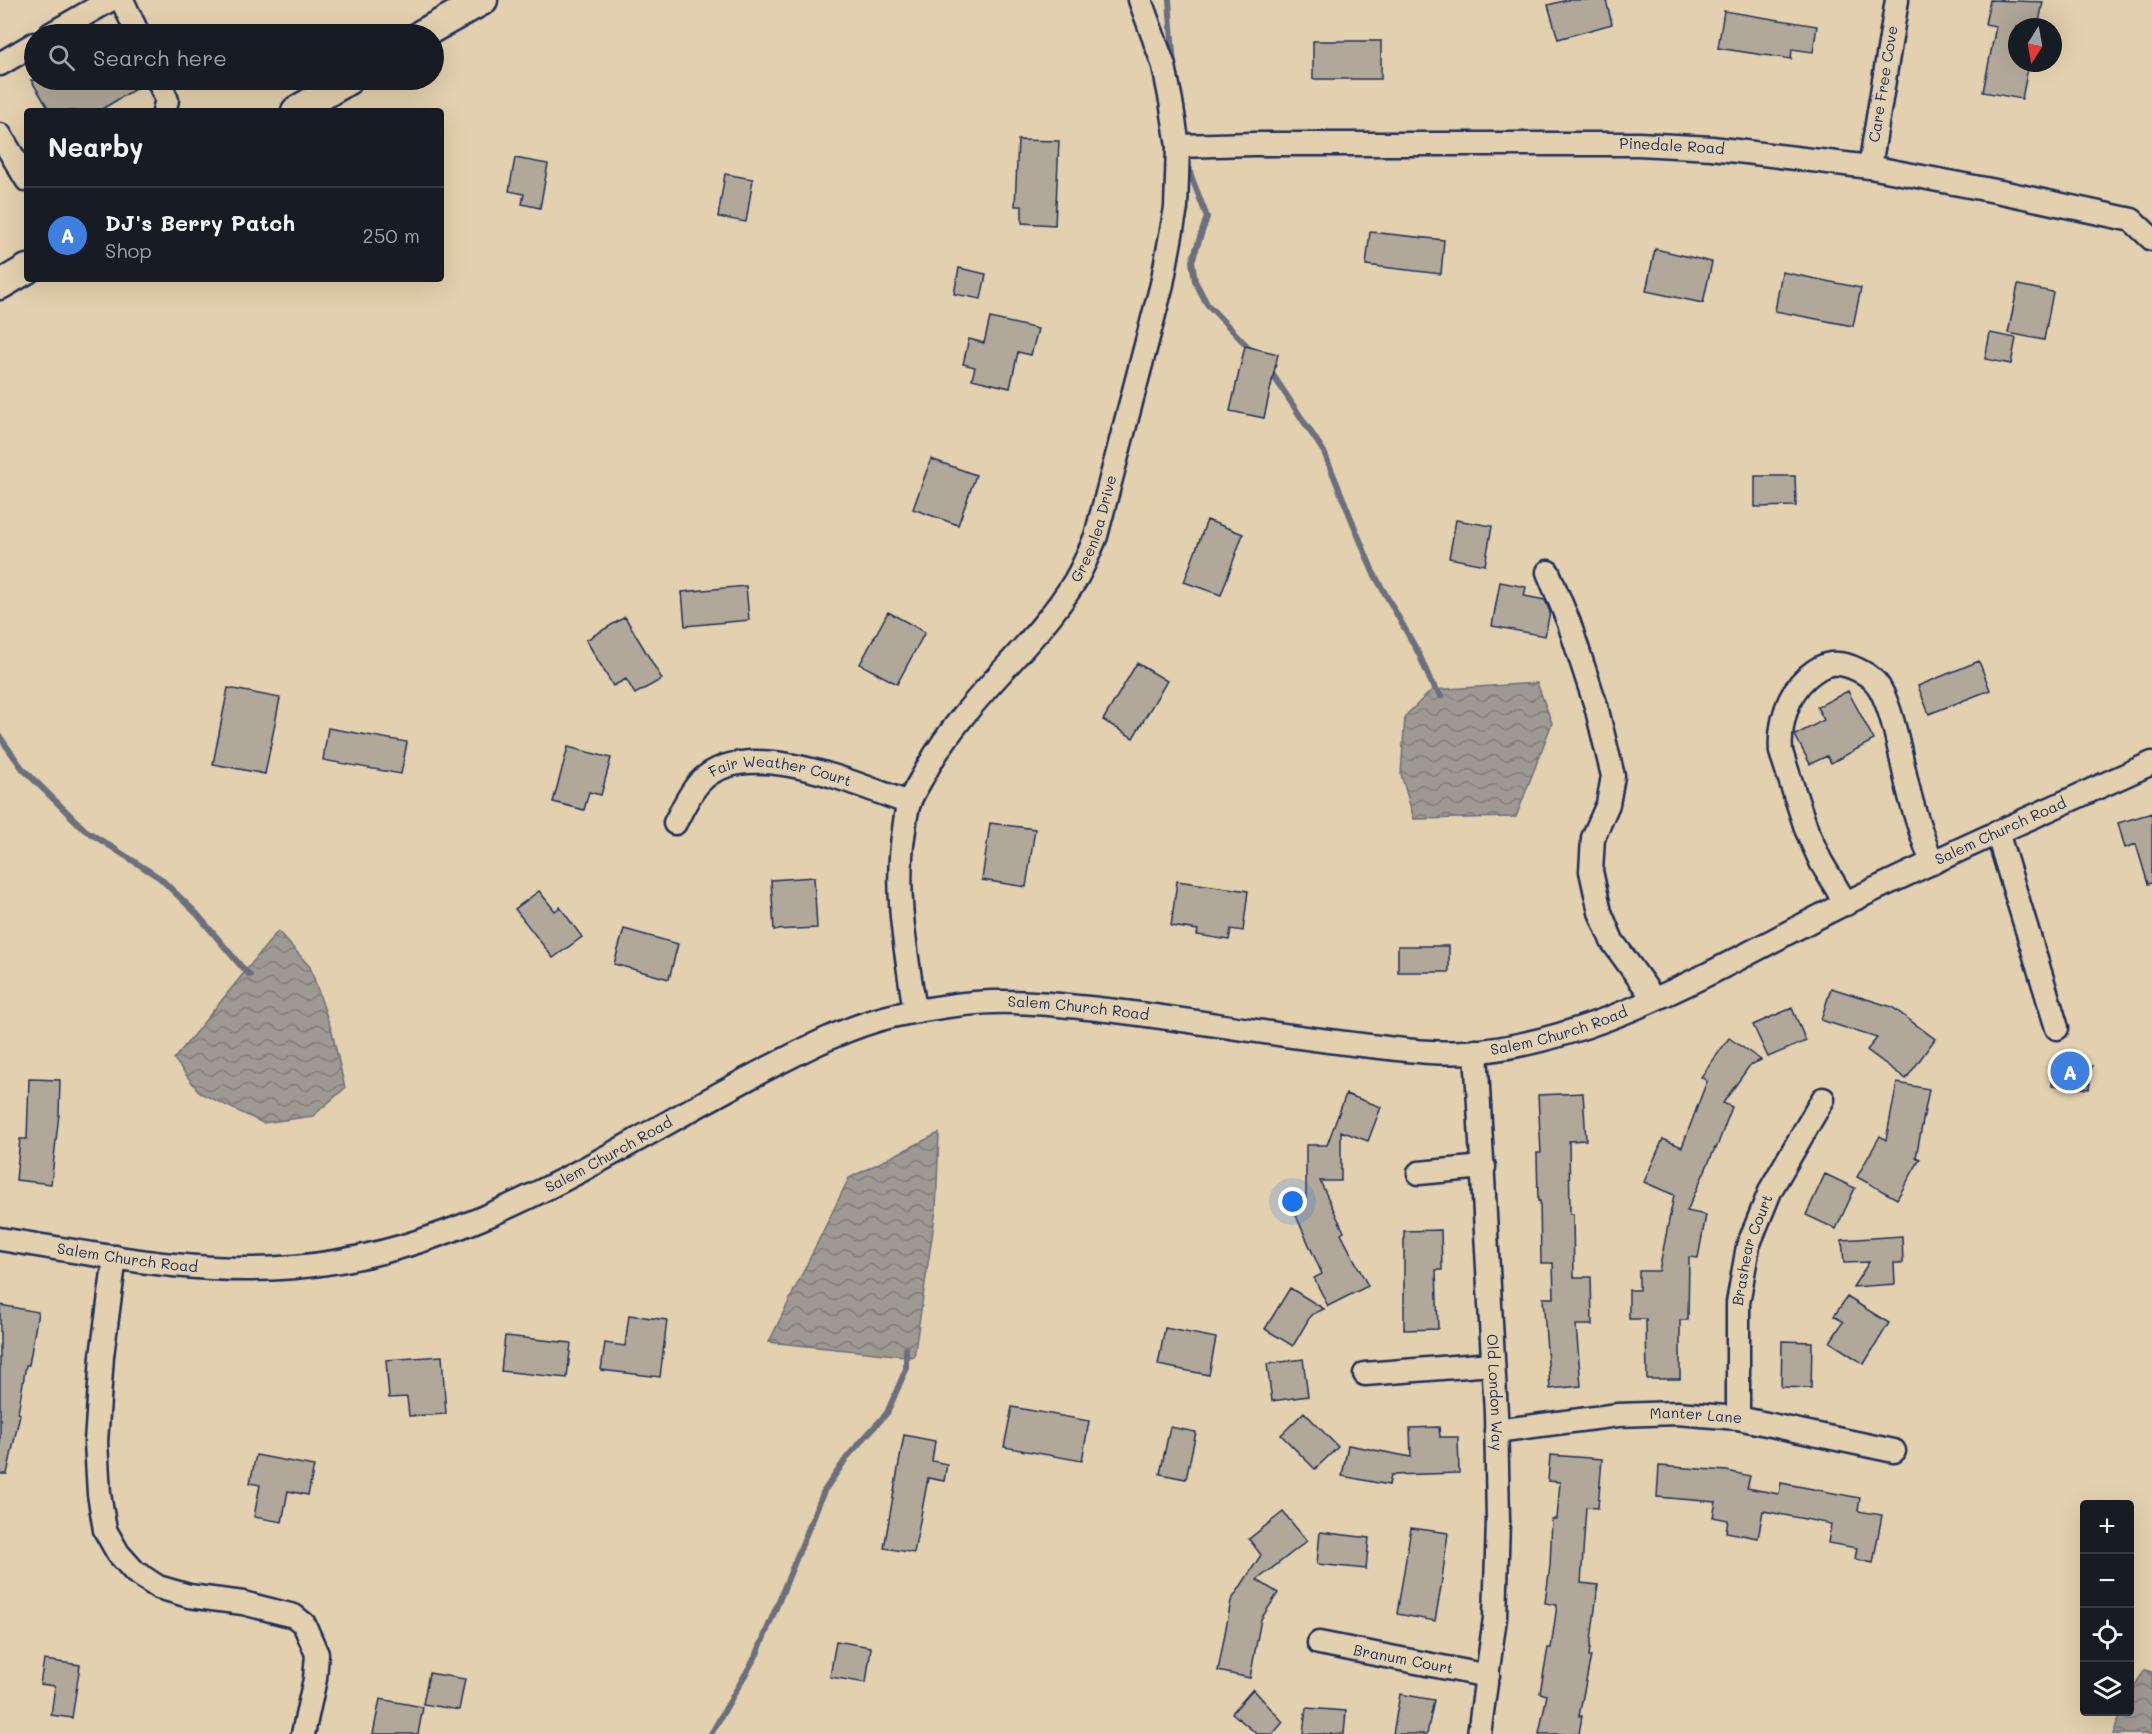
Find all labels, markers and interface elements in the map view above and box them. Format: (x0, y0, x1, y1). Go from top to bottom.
north arrow (2008, 18, 2062, 72)
search box (24, 24, 444, 90)
street label: Care Free Cove (1863, 24, 1902, 144)
icon: search (45, 41, 78, 74)
text: Search here (93, 43, 227, 72)
text: Nearby (48, 130, 143, 164)
street label: Pinedale Road (1619, 133, 1726, 158)
text: DJ's Berry Patch (105, 208, 295, 237)
text: A (61, 222, 74, 248)
text: 250 m (363, 222, 420, 248)
text: Shop (105, 237, 152, 263)
street label: Greenlea Drive (1065, 473, 1121, 586)
street label: Fair Weather Court (705, 751, 854, 790)
street label: Salem Church Road (1931, 792, 2069, 869)
street label: Salem Church Road (1007, 991, 1151, 1024)
street label: Salem Church Road (1489, 1001, 1630, 1059)
pin: A (2050, 1048, 2090, 1094)
street label: Salem Church Road (541, 1111, 676, 1197)
your location (1278, 1187, 1307, 1216)
street label: Brashear Court (1727, 1191, 1777, 1307)
street label: Salem Church Road (56, 1237, 199, 1276)
street label: Old London Way (1483, 1333, 1508, 1451)
street label: Manter Lane (1649, 1402, 1743, 1427)
map controls (2080, 1500, 2134, 1716)
button: + (2080, 1500, 2134, 1554)
button: − (2080, 1554, 2134, 1608)
button: locate (2080, 1608, 2134, 1662)
street label: Branum Court (1352, 1639, 1455, 1678)
button: layers (2080, 1662, 2134, 1716)

